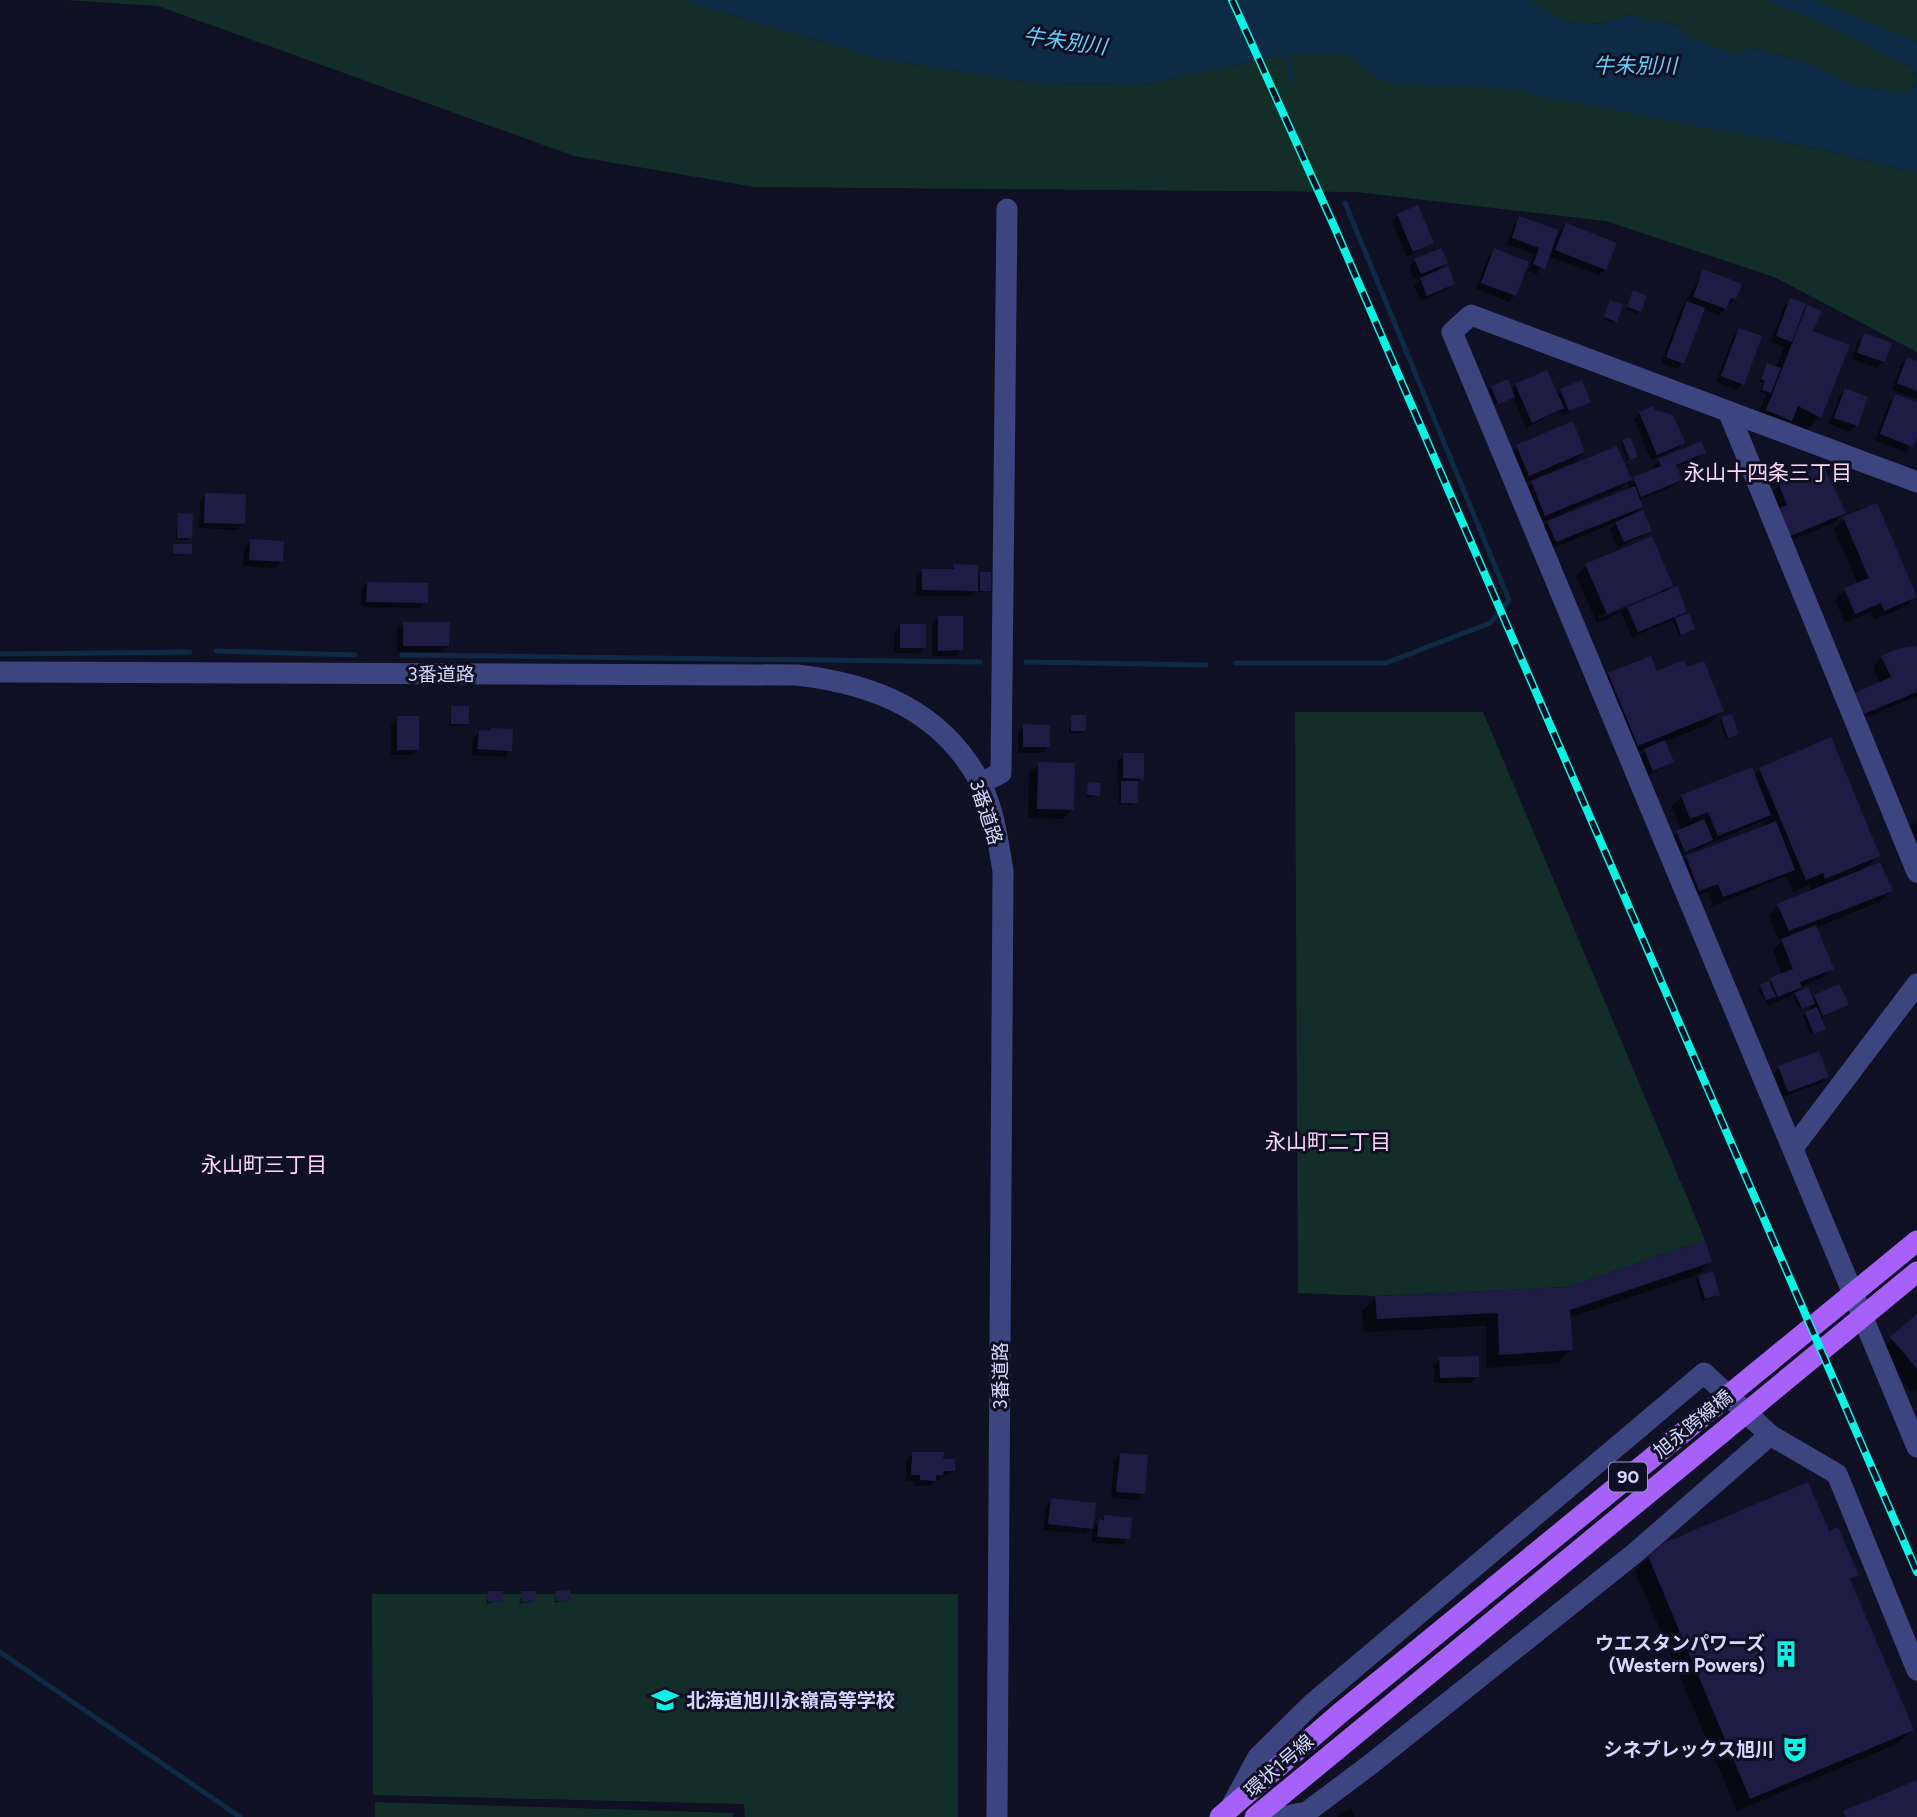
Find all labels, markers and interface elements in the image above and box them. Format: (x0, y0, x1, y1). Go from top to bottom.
water label: 牛朱別川 (1022, 23, 1110, 60)
water label: 牛朱別川 (1593, 53, 1679, 78)
district label: 永山十四条三丁目 (1684, 460, 1852, 485)
street label: 3番道路 (407, 663, 475, 686)
street label: 3番道路 (965, 776, 1007, 848)
district label: 永山町二丁目 (1265, 1129, 1391, 1154)
district label: 永山町三丁目 (201, 1152, 327, 1177)
street label: 3番道路 (989, 1342, 1012, 1410)
street label: 旭永跨線橋 (1649, 1385, 1737, 1463)
road number: 90 (1609, 1462, 1647, 1492)
place label: ウエスタンパワーズ (Western Powers) (1595, 1632, 1765, 1677)
building icon: ウエスタンパワーズ (Western Powers) (1771, 1639, 1801, 1669)
school or university icon: 北海道旭川永嶺高等学校 (650, 1685, 680, 1715)
place label: 北海道旭川永嶺高等学校 (686, 1689, 895, 1712)
street label: 環状1号線 (1240, 1730, 1318, 1802)
theatre icon: シネプレックス旭川 (1780, 1734, 1810, 1764)
place label: シネプレックス旭川 (1604, 1738, 1774, 1761)

